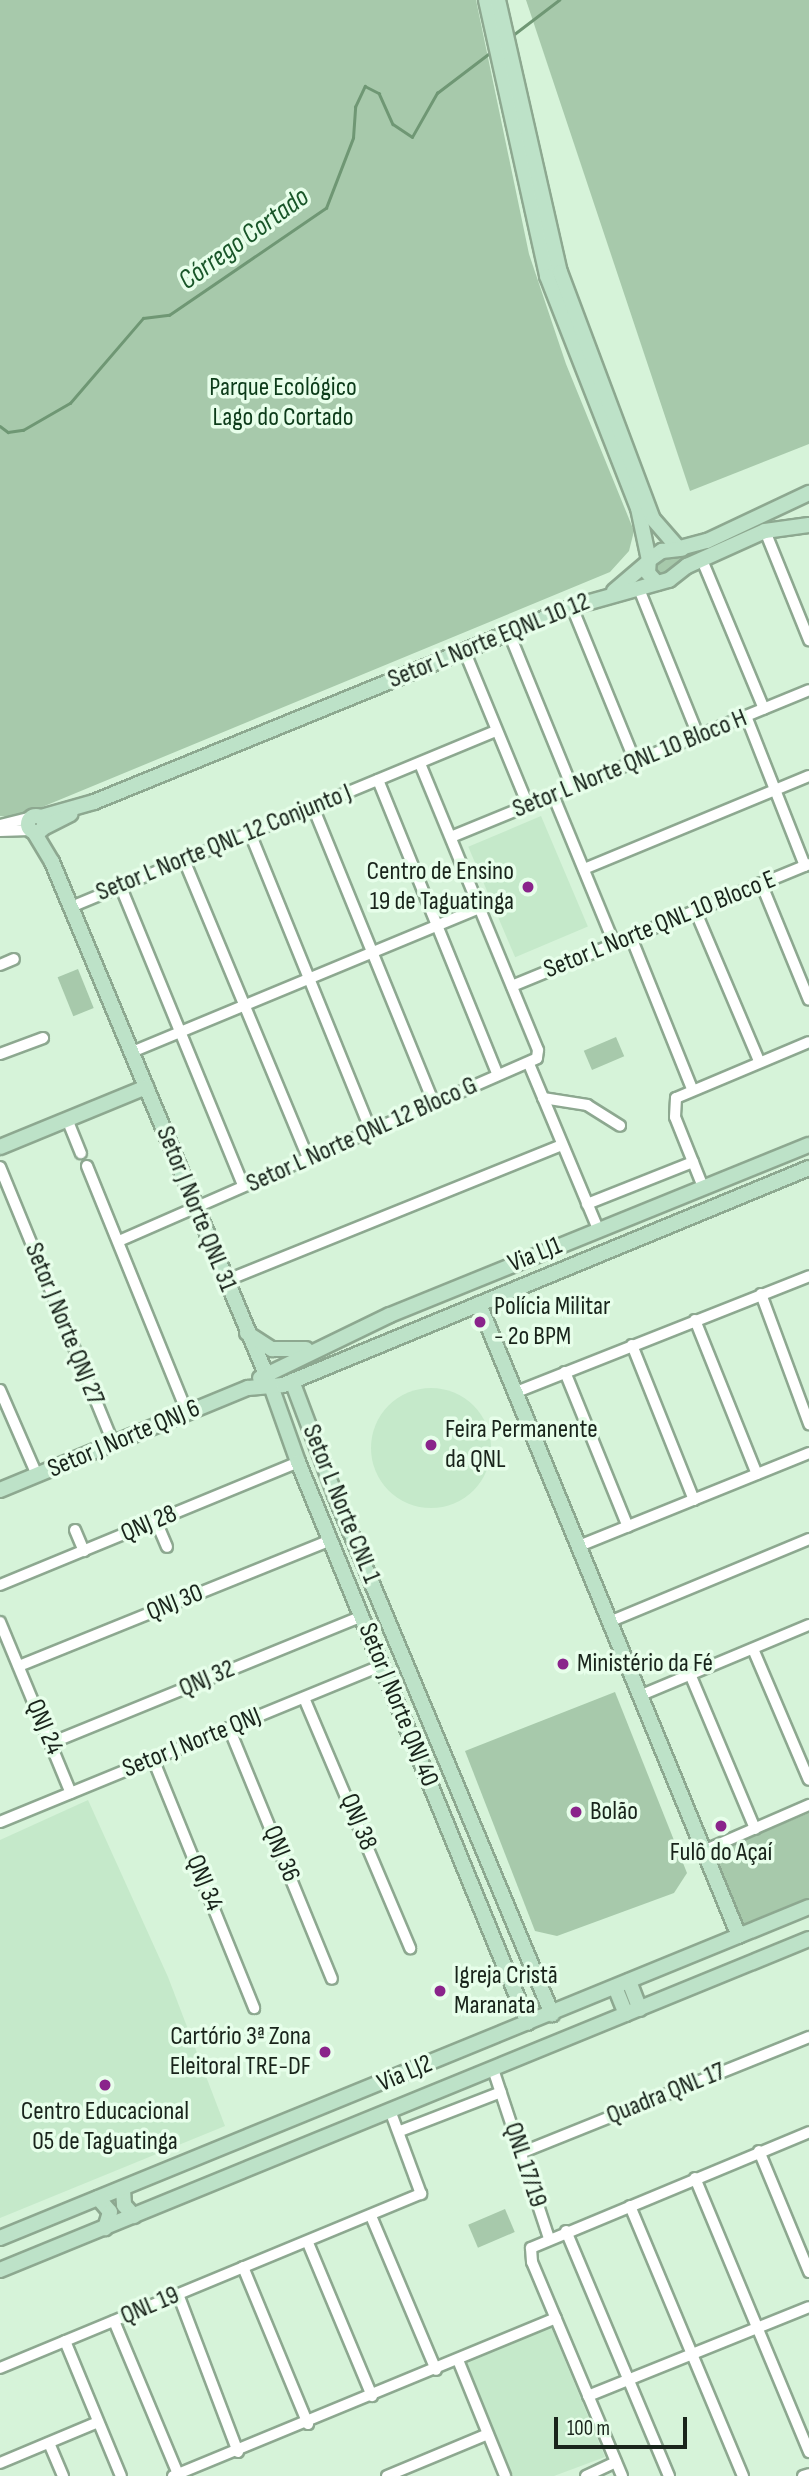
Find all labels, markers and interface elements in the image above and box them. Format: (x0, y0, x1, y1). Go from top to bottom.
water label: Córrego Cortado (172, 180, 316, 298)
park label: Parque Ecológico Lago do Cortado (209, 372, 357, 434)
street label: Setor L Norte EQNL 10 12 (384, 586, 594, 696)
street label: Setor L Norte QNL 10 Bloco H (508, 703, 752, 825)
street label: Setor L Norte QNL 12 Conjunto J (92, 777, 356, 909)
place label: Centro de Ensino 19 de Taguatinga (367, 856, 514, 917)
street label: Setor L Norte QNL 10 Bloco E (540, 864, 780, 986)
marker: Centro de Ensino 19 de Taguatinga (520, 879, 536, 895)
street label: Setor L Norte QNL 12 Bloco G (242, 1070, 482, 1200)
street label: Setor J Norte QNL 31 (149, 1122, 243, 1296)
street label: Via LJ1 (504, 1230, 566, 1280)
street label: Setor J Norte QNJ 27 (17, 1238, 111, 1410)
place label: Polícia Militar - 2o BPM (494, 1291, 611, 1352)
marker: Polícia Militar - 2o BPM (472, 1314, 488, 1330)
street label: Setor J Norte QNJ 6 (43, 1393, 205, 1485)
place label: Feira Permanente da QNL (445, 1414, 598, 1476)
street label: Setor L Norte CNL 1 (295, 1420, 387, 1588)
marker: Feira Permanente da QNL (423, 1437, 439, 1453)
street label: QNJ 28 (116, 1498, 182, 1550)
street label: QNJ 30 (142, 1578, 208, 1628)
street label: Setor J Norte QNJ 40 (351, 1619, 445, 1791)
place label: Ministério da Fé (577, 1648, 713, 1680)
street label: QNJ 32 (175, 1653, 239, 1705)
marker: Ministério da Fé (555, 1656, 571, 1672)
street label: QNJ 24 (19, 1695, 69, 1759)
street label: Setor J Norte QNJ (118, 1701, 266, 1785)
street label: QNJ 38 (333, 1789, 383, 1855)
place label: Bolão (590, 1796, 638, 1828)
marker: Bolão (568, 1804, 584, 1820)
marker: Fulô do Açaí (713, 1818, 729, 1834)
street label: QNJ 36 (256, 1821, 306, 1887)
place label: Fulô do Açaí (670, 1837, 772, 1869)
street label: QNJ 34 (179, 1851, 229, 1915)
place label: Igreja Cristã Maranata (454, 1960, 558, 2022)
marker: Igreja Cristã Maranata (432, 1983, 448, 1999)
place label: Cartório 3ª Zona Eleitoral TRE-DF (170, 2021, 311, 2082)
marker: Cartório 3ª Zona Eleitoral TRE-DF (317, 2044, 333, 2060)
street label: Via LJ2 (373, 2049, 437, 2099)
street label: Quadra QNL 17 (602, 2056, 730, 2132)
marker: Centro Educacional 05 de Taguatinga (97, 2077, 113, 2093)
place label: Centro Educacional 05 de Taguatinga (21, 2096, 189, 2158)
street label: QNL 17/19 (497, 2119, 553, 2211)
street label: QNL 19 (116, 2280, 184, 2332)
scale bar (557, 2402, 690, 2446)
text: 100 m (567, 2416, 610, 2441)

